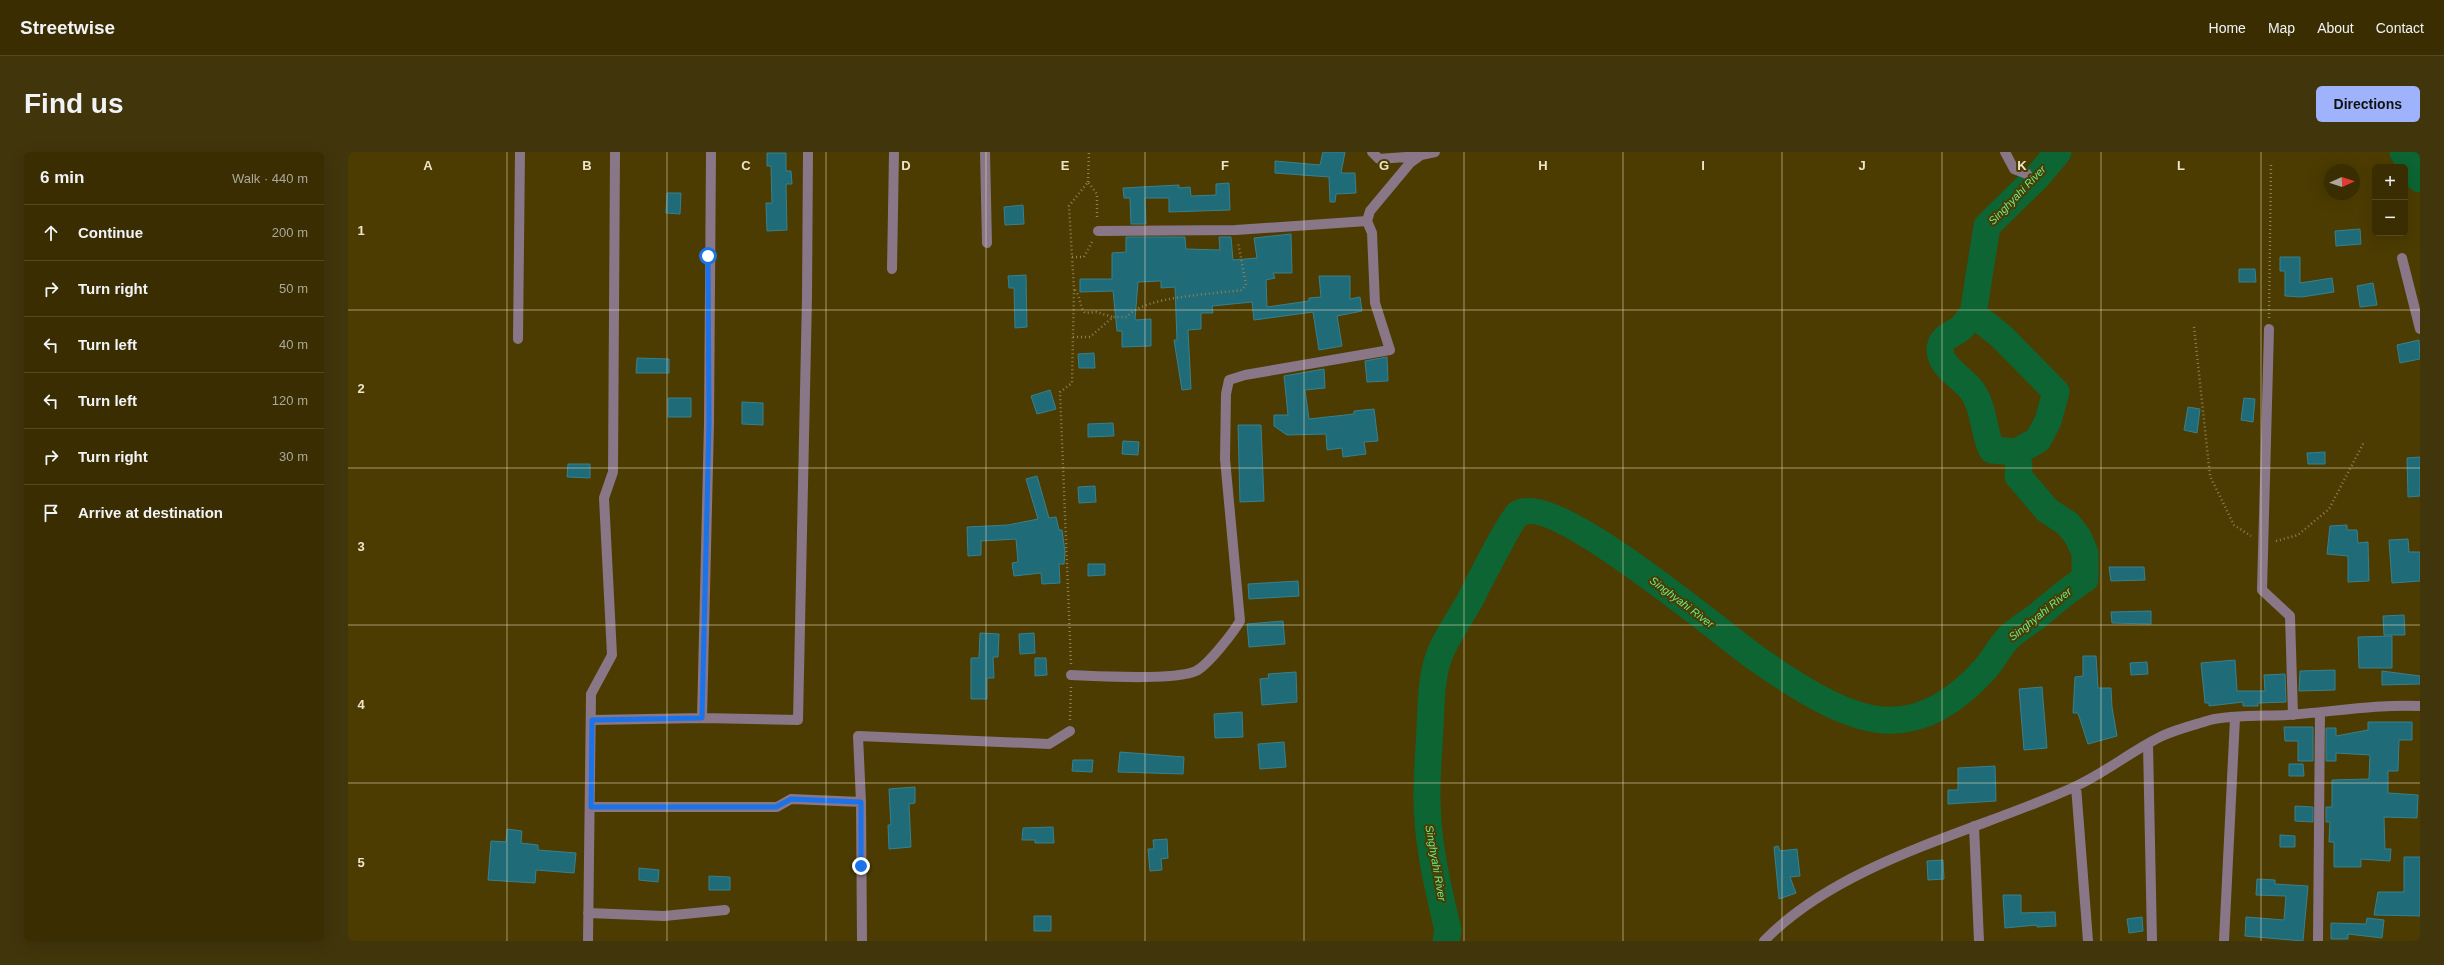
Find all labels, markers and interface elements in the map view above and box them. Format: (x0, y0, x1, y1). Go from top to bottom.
text: Streetwise (20, 17, 115, 38)
text: Home (2209, 20, 2246, 36)
text: Map (2268, 20, 2295, 36)
text: About (2317, 20, 2354, 36)
text: Contact (2376, 20, 2424, 36)
button: Directions (2316, 86, 2420, 122)
text: Find us (24, 88, 124, 119)
text: A (423, 158, 433, 173)
text: B (582, 158, 592, 173)
text: C (741, 158, 751, 173)
text: D (901, 158, 911, 173)
text: E (1061, 158, 1070, 173)
text: F (1221, 158, 1229, 173)
text: G (1379, 158, 1389, 173)
text: H (1538, 158, 1548, 173)
text: I (1701, 158, 1705, 173)
text: J (1858, 158, 1866, 173)
text: K (2017, 158, 2027, 173)
text: L (2177, 158, 2185, 173)
water label: Singhyahi River (1986, 162, 2049, 227)
north arrow (2324, 164, 2360, 200)
map controls (2372, 164, 2408, 236)
button: + (2372, 164, 2408, 200)
text: 6 min (40, 168, 84, 187)
text: Walk · 440 m (232, 171, 308, 186)
button: − (2372, 200, 2408, 236)
icon: ahead (40, 222, 62, 244)
text: 1 (357, 223, 365, 238)
text: Continue (78, 224, 143, 241)
text: 200 m (272, 225, 308, 240)
route start (699, 247, 717, 265)
icon: right (40, 278, 62, 300)
text: Turn right (78, 280, 148, 297)
text: 50 m (279, 281, 308, 296)
icon: left (40, 334, 62, 356)
text: Turn left (78, 336, 137, 353)
text: 40 m (279, 337, 308, 352)
text: 2 (357, 381, 365, 396)
icon: left (40, 390, 62, 412)
text: Turn left (78, 392, 137, 409)
text: 120 m (272, 393, 308, 408)
icon: right (40, 446, 62, 468)
text: Turn right (78, 448, 148, 465)
text: 30 m (279, 449, 308, 464)
icon: arrive (40, 502, 62, 524)
text: Arrive at destination (78, 504, 223, 521)
text: 3 (357, 539, 365, 554)
water label: Singhyahi River (1648, 574, 1717, 631)
water label: Singhyahi River (2006, 584, 2075, 643)
text: 4 (357, 697, 365, 712)
water label: Singhyahi River (1423, 824, 1449, 903)
text: 5 (357, 855, 365, 870)
route end (852, 857, 870, 875)

